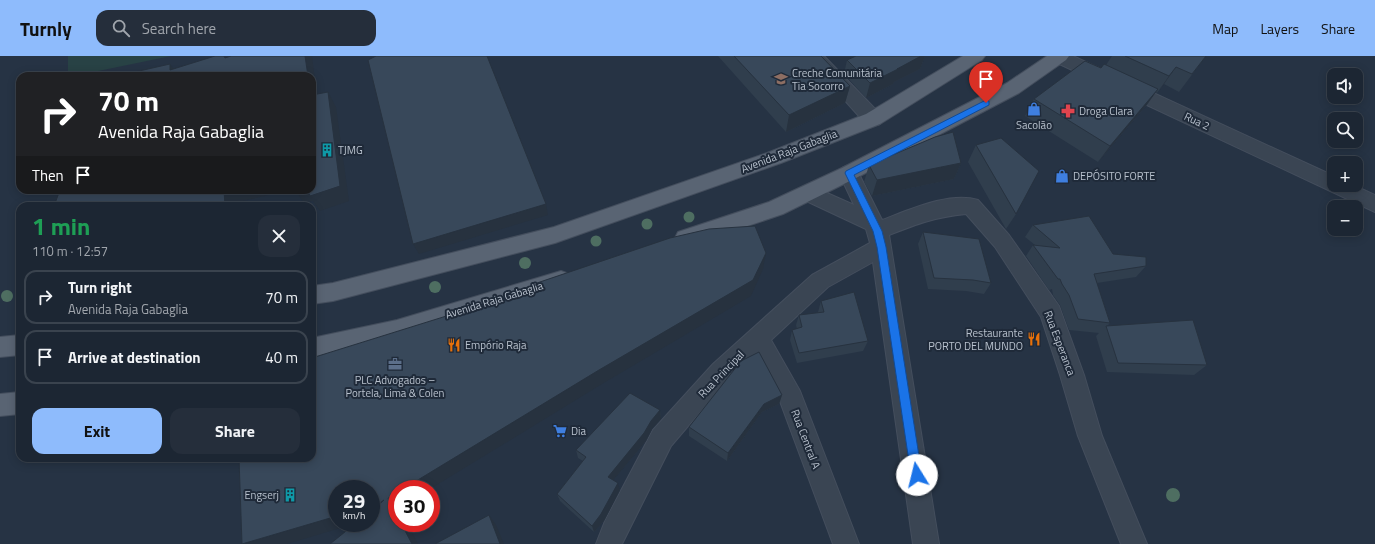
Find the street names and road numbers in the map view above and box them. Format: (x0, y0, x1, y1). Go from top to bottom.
street label: Rua 2 (1182, 108, 1212, 134)
street label: Avenida Raja Gabaglia (739, 125, 840, 177)
street label: Avenida Raja Gabaglia (443, 277, 545, 322)
street label: Rua Esperanca (1040, 308, 1080, 378)
street label: Rua Principal (694, 347, 748, 401)
street label: Rua Central A (787, 407, 825, 471)

